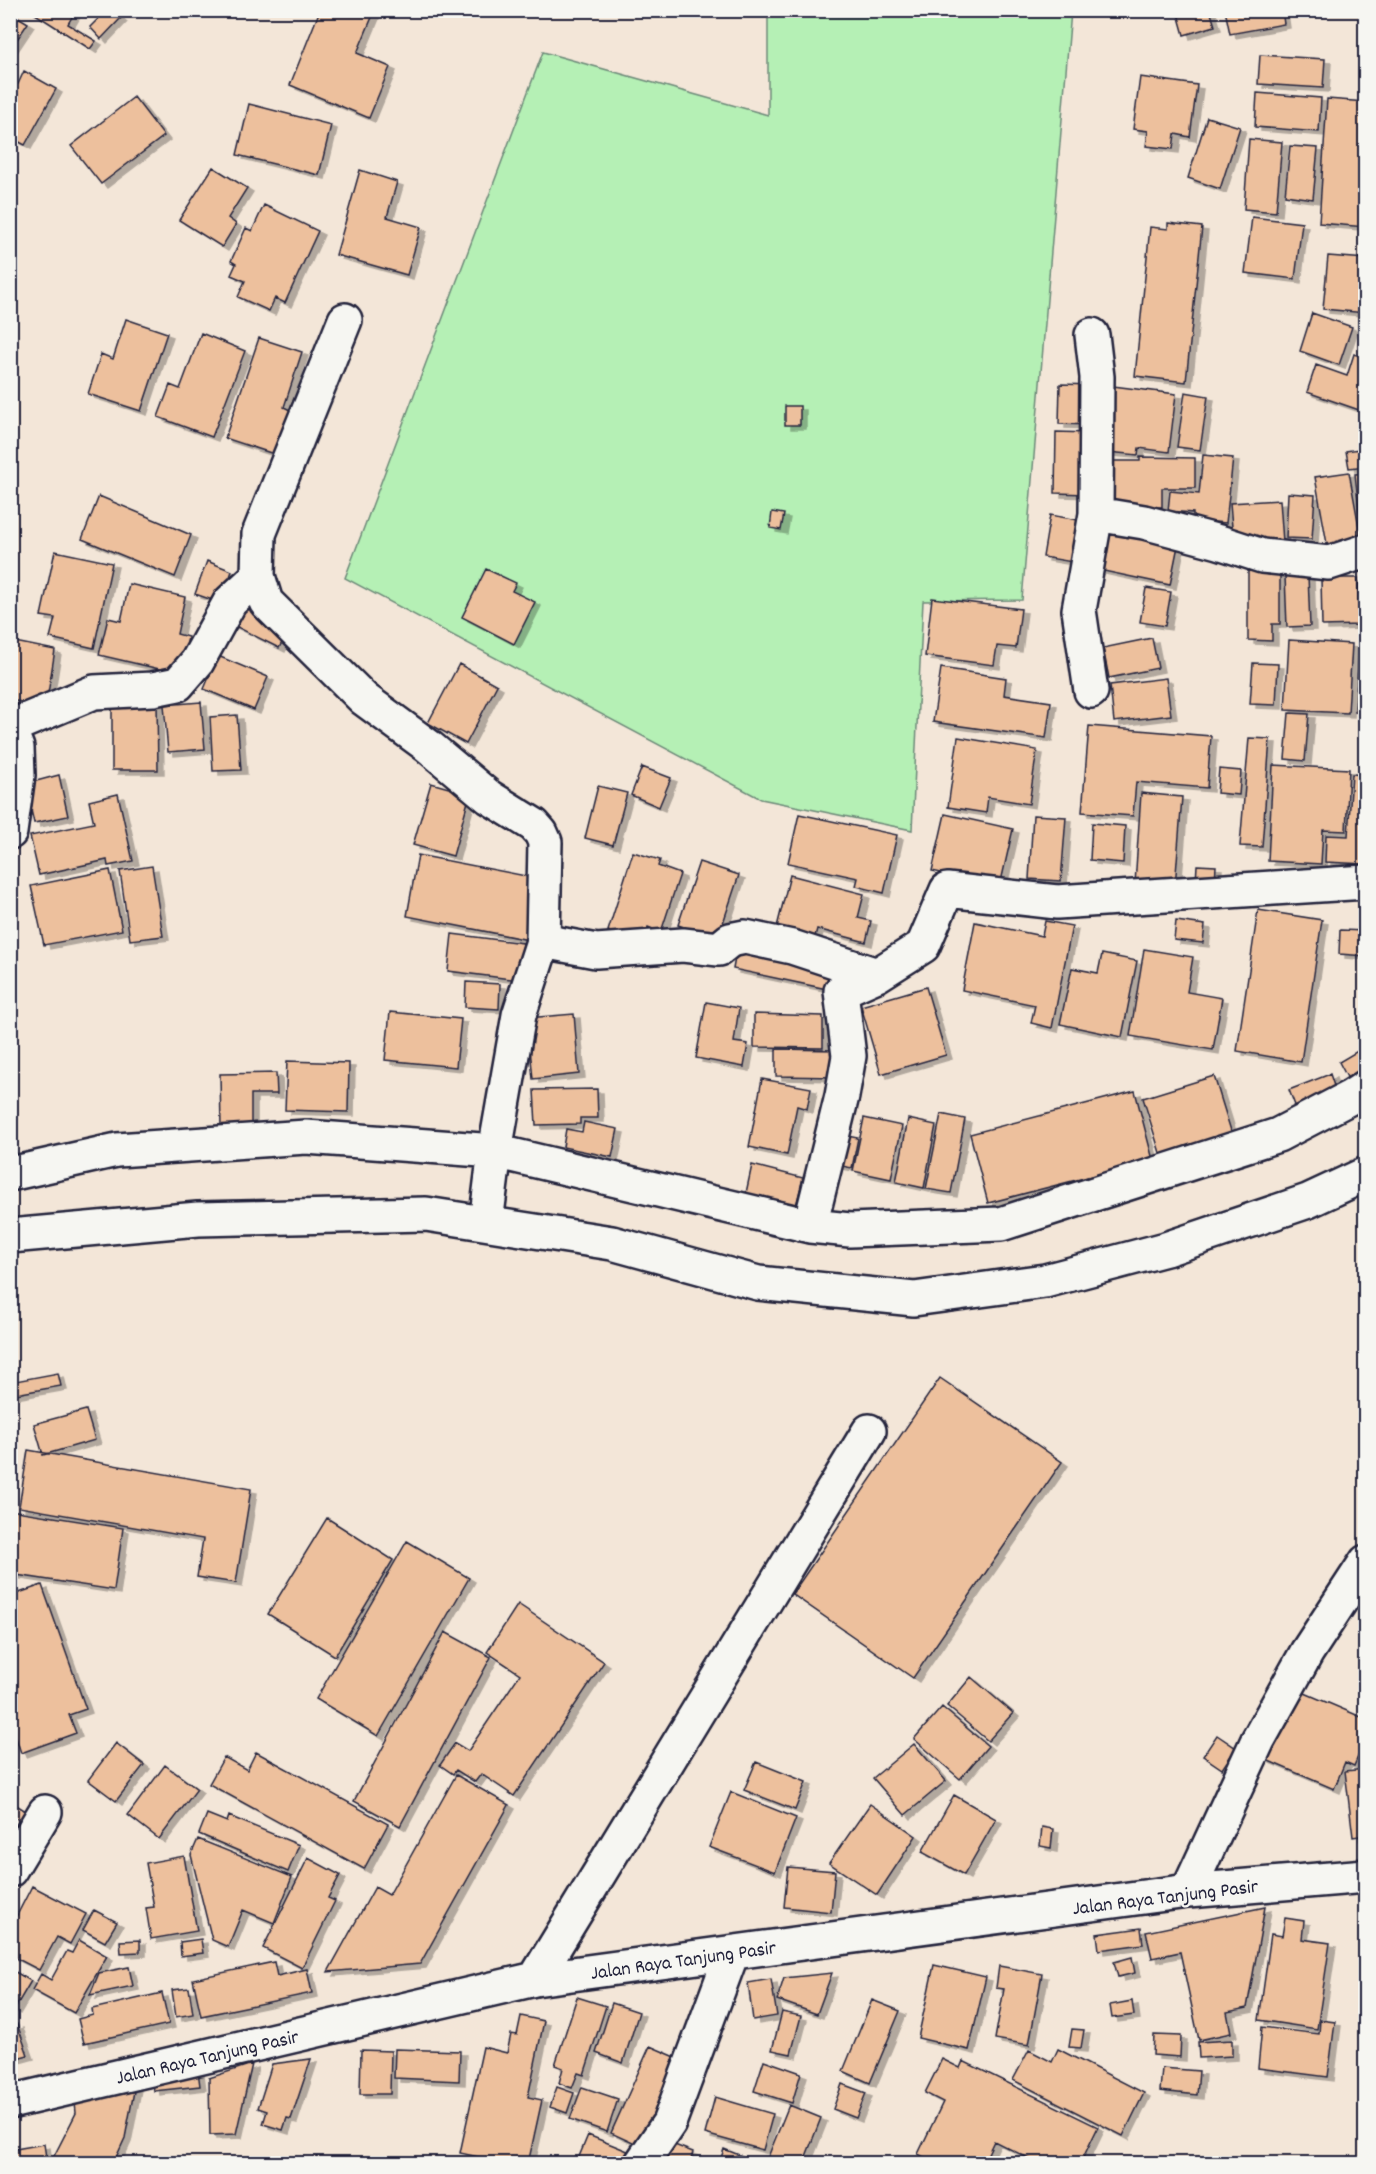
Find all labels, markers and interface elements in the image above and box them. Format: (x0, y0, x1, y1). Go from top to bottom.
street label: Jalan Raya Tanjung Pasir (1071, 1874, 1260, 1924)
street label: Jalan Raya Tanjung Pasir (589, 1935, 778, 1989)
street label: Jalan Raya Tanjung Pasir (114, 2024, 302, 2094)

